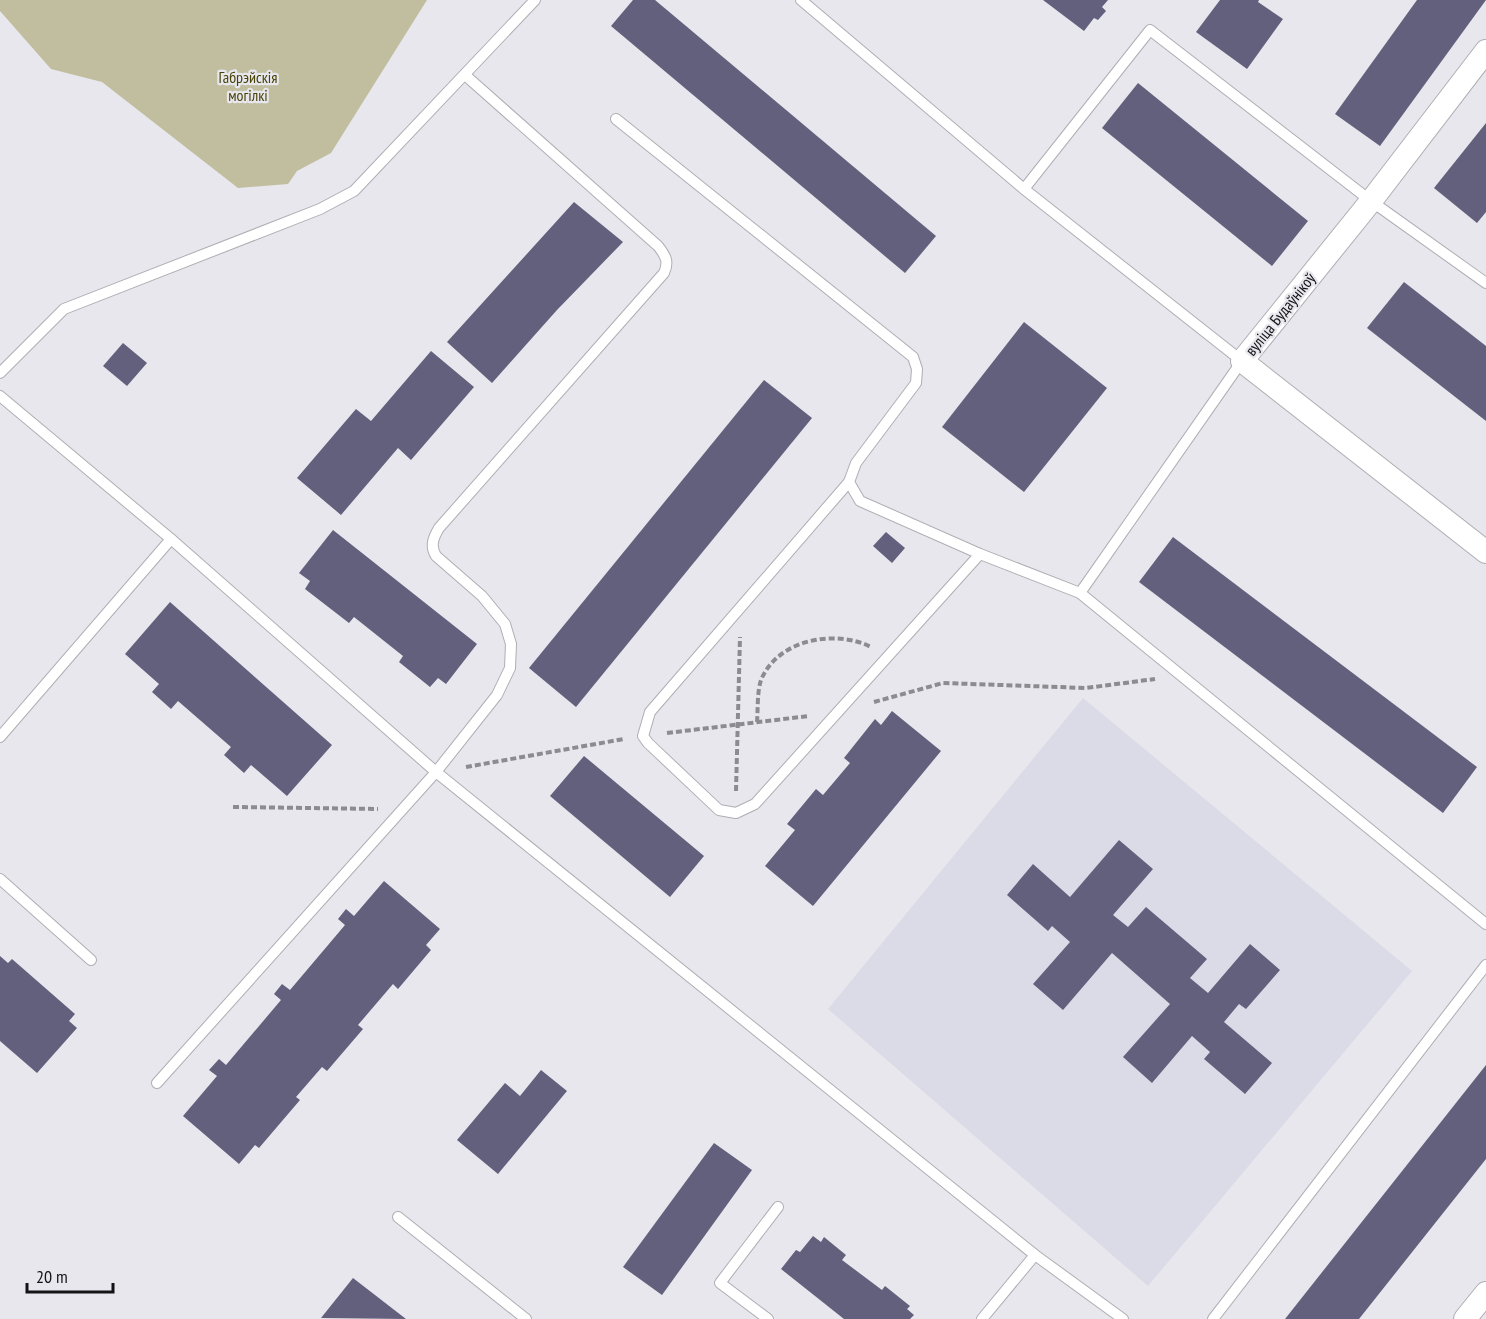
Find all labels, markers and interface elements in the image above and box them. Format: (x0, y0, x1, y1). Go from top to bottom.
park label: Габрэйскія могілкі (218, 67, 278, 105)
street label: вуліца Будаўнікоў (1241, 269, 1319, 359)
scale bar (27, 1256, 112, 1294)
text: 20 m (36, 1265, 68, 1288)

